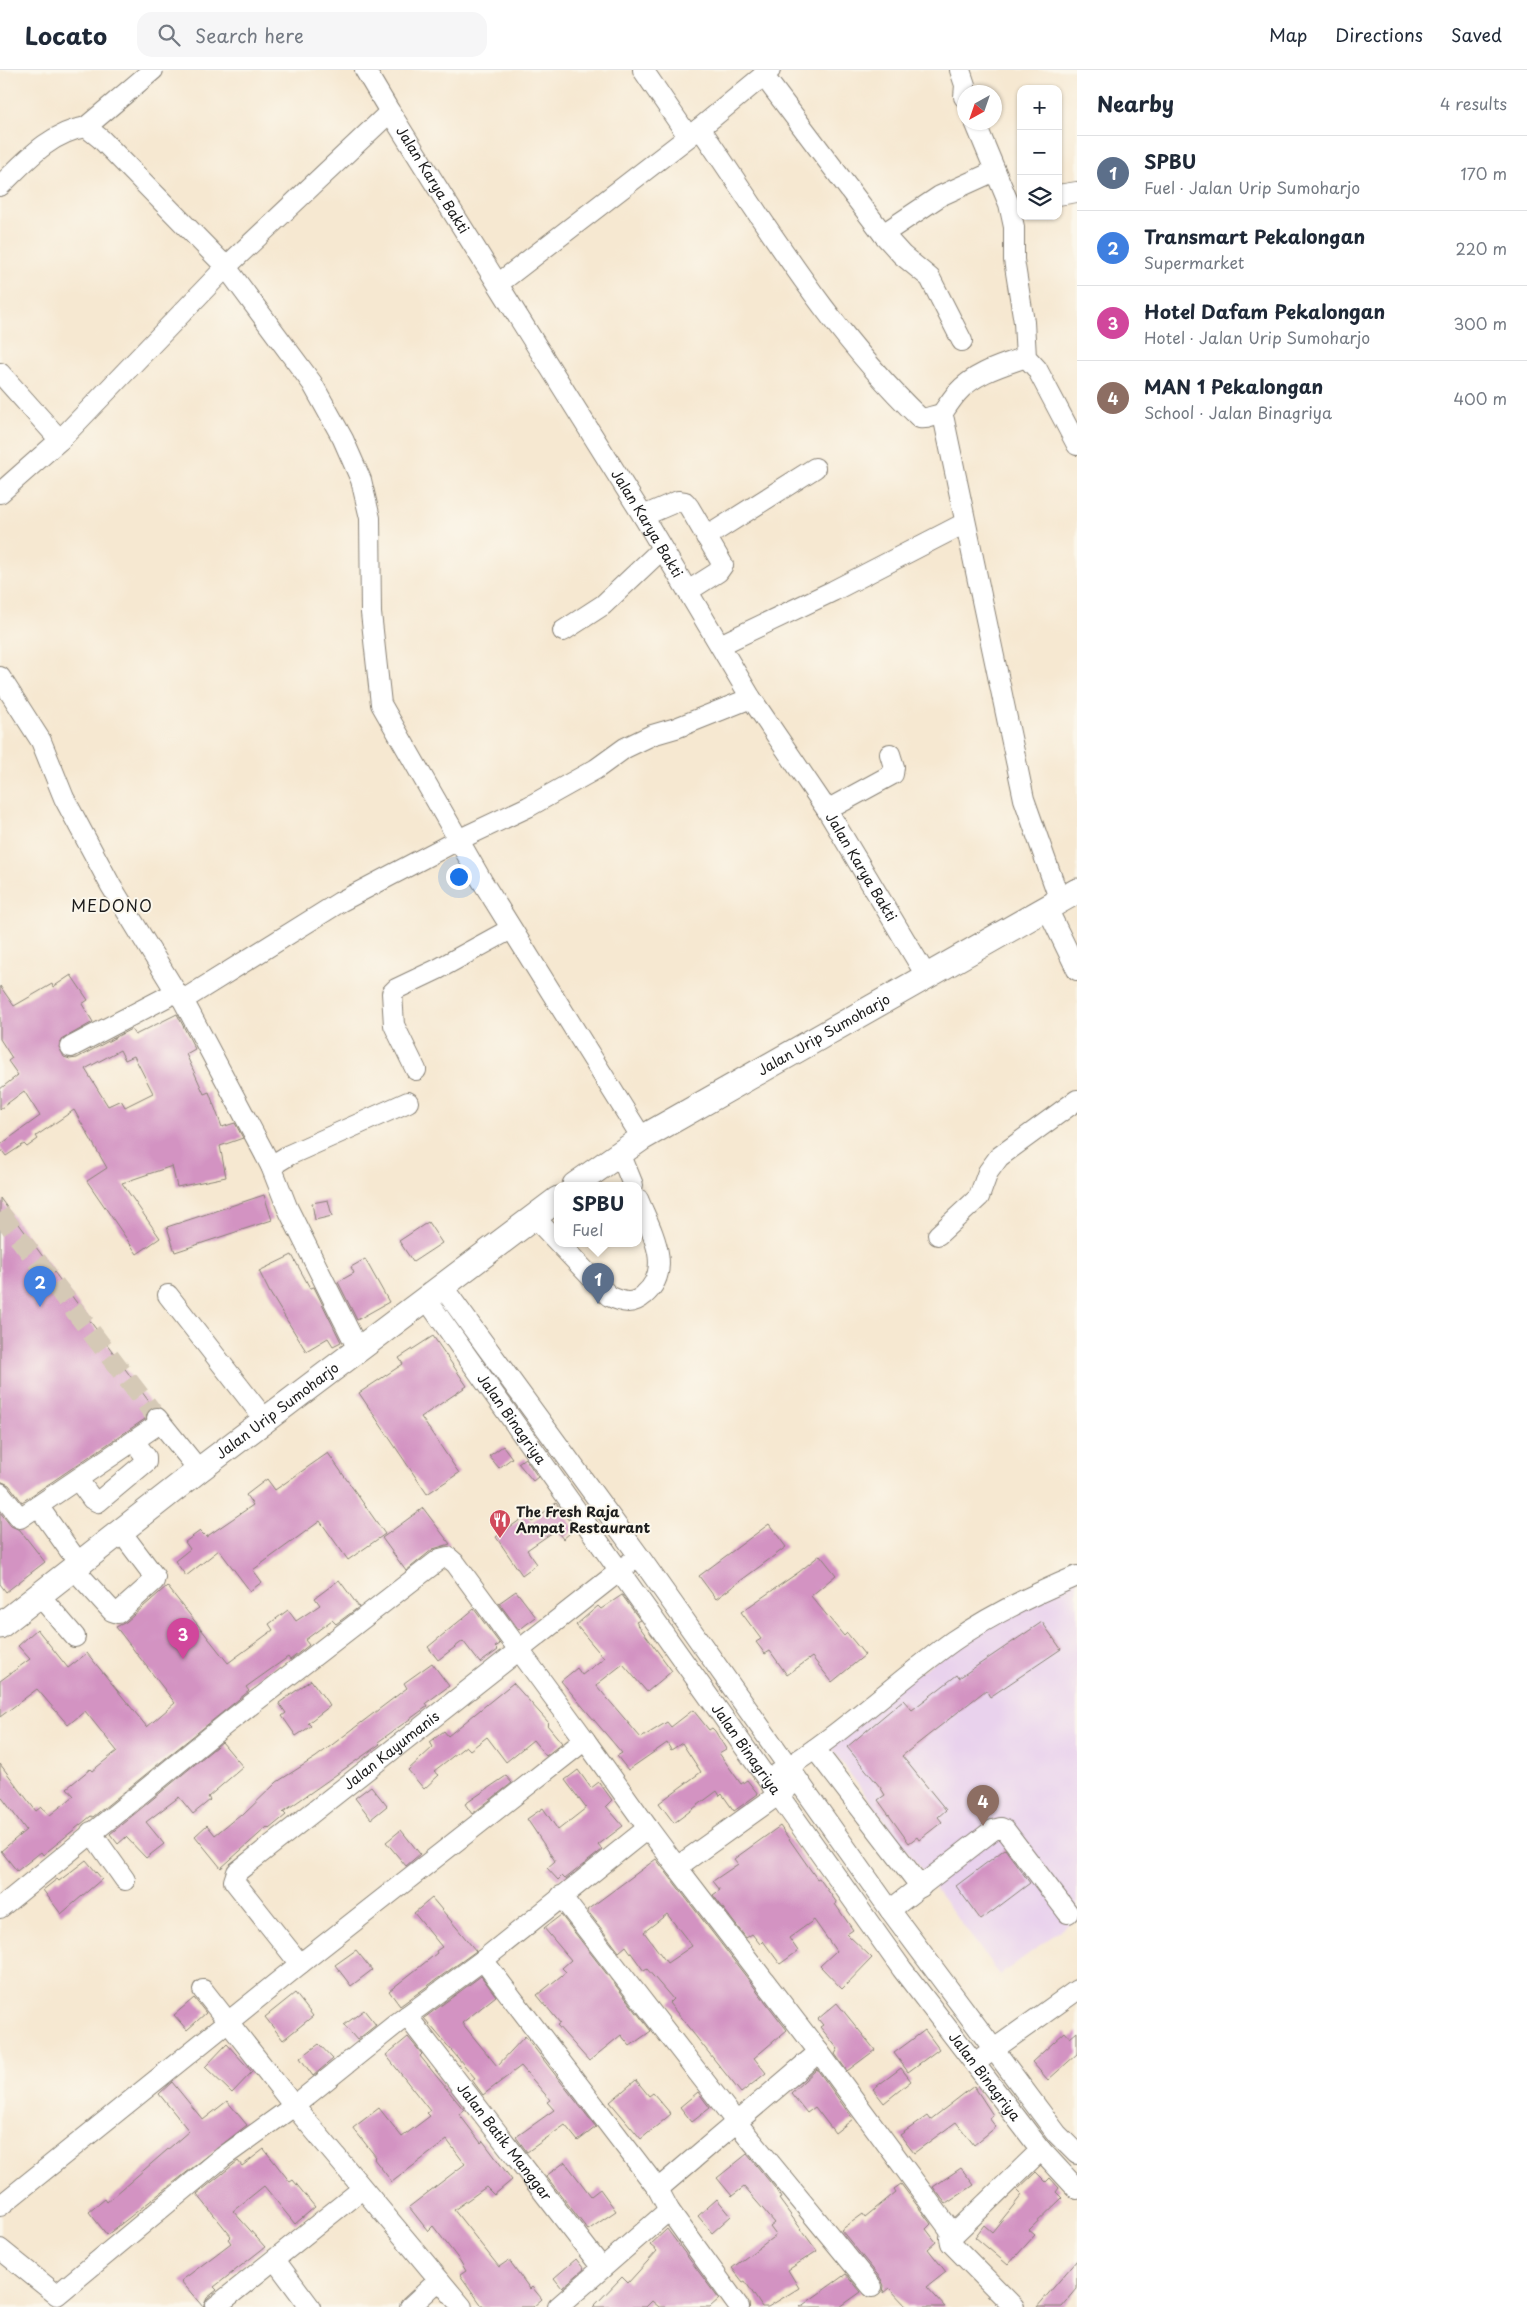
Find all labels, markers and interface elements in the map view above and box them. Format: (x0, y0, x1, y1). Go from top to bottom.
search box (137, 12, 487, 57)
text: Locato (25, 17, 107, 53)
icon: search (155, 21, 183, 49)
text: Search here (195, 21, 304, 49)
text: Map (1269, 21, 1307, 48)
text: Directions (1335, 21, 1423, 48)
text: Saved (1451, 21, 1502, 48)
north arrow (957, 85, 1002, 130)
map controls (1017, 85, 1062, 220)
button: + (1017, 85, 1062, 130)
text: Nearby (1097, 87, 1174, 119)
text: 4 results (1440, 91, 1507, 115)
street label: Jalan Karya Bakti (391, 122, 475, 238)
button: − (1017, 130, 1062, 175)
text: SPBU (1144, 147, 1196, 175)
text: 1 (1109, 161, 1117, 185)
text: 170 m (1461, 161, 1507, 185)
button: layers (1017, 175, 1062, 220)
text: Fuel · Jalan Urip Sumoharjo (1144, 175, 1360, 199)
text: Transmart Pekalongan (1144, 222, 1365, 250)
text: 2 (1107, 236, 1119, 260)
text: 220 m (1456, 236, 1507, 260)
text: Supermarket (1144, 250, 1244, 274)
text: Hotel Dafam Pekalongan (1144, 297, 1385, 325)
text: 3 (1108, 311, 1118, 335)
text: 300 m (1453, 311, 1507, 335)
text: Hotel · Jalan Urip Sumoharjo (1144, 325, 1370, 349)
text: MAN 1 Pekalongan (1144, 372, 1323, 400)
text: 4 (1108, 386, 1118, 410)
text: 400 m (1454, 386, 1507, 410)
text: School · Jalan Binagriya (1144, 400, 1332, 424)
street label: Jalan Karya Bakti (606, 465, 688, 582)
street label: Jalan Karya Bakti (821, 808, 902, 925)
your location (446, 864, 472, 890)
district label: MEDONO (71, 893, 153, 917)
street label: Jalan Urip Sumoharjo (754, 988, 894, 1080)
popup (554, 1182, 642, 1247)
text: SPBU (572, 1189, 624, 1217)
text: Fuel (572, 1217, 603, 1241)
pin: 1 (582, 1263, 614, 1304)
pin: 2 (24, 1266, 56, 1307)
street label: Jalan Urip Sumoharjo (211, 1357, 343, 1464)
street label: Jalan Binagriya (472, 1369, 552, 1469)
place label: The Fresh Raja Ampat Restaurant (515, 1501, 650, 1538)
restaurant icon: The Fresh Raja Ampat Restaurant (488, 1508, 512, 1539)
pin: 3 (167, 1618, 199, 1659)
street label: Jalan Binagriya (707, 1699, 786, 1799)
street label: Jalan Kayumanis (339, 1706, 444, 1795)
pin: 4 (967, 1785, 999, 1826)
street label: Jalan Binagriya (944, 2027, 1026, 2125)
street label: Jalan Batik Manggar (452, 2078, 557, 2205)

